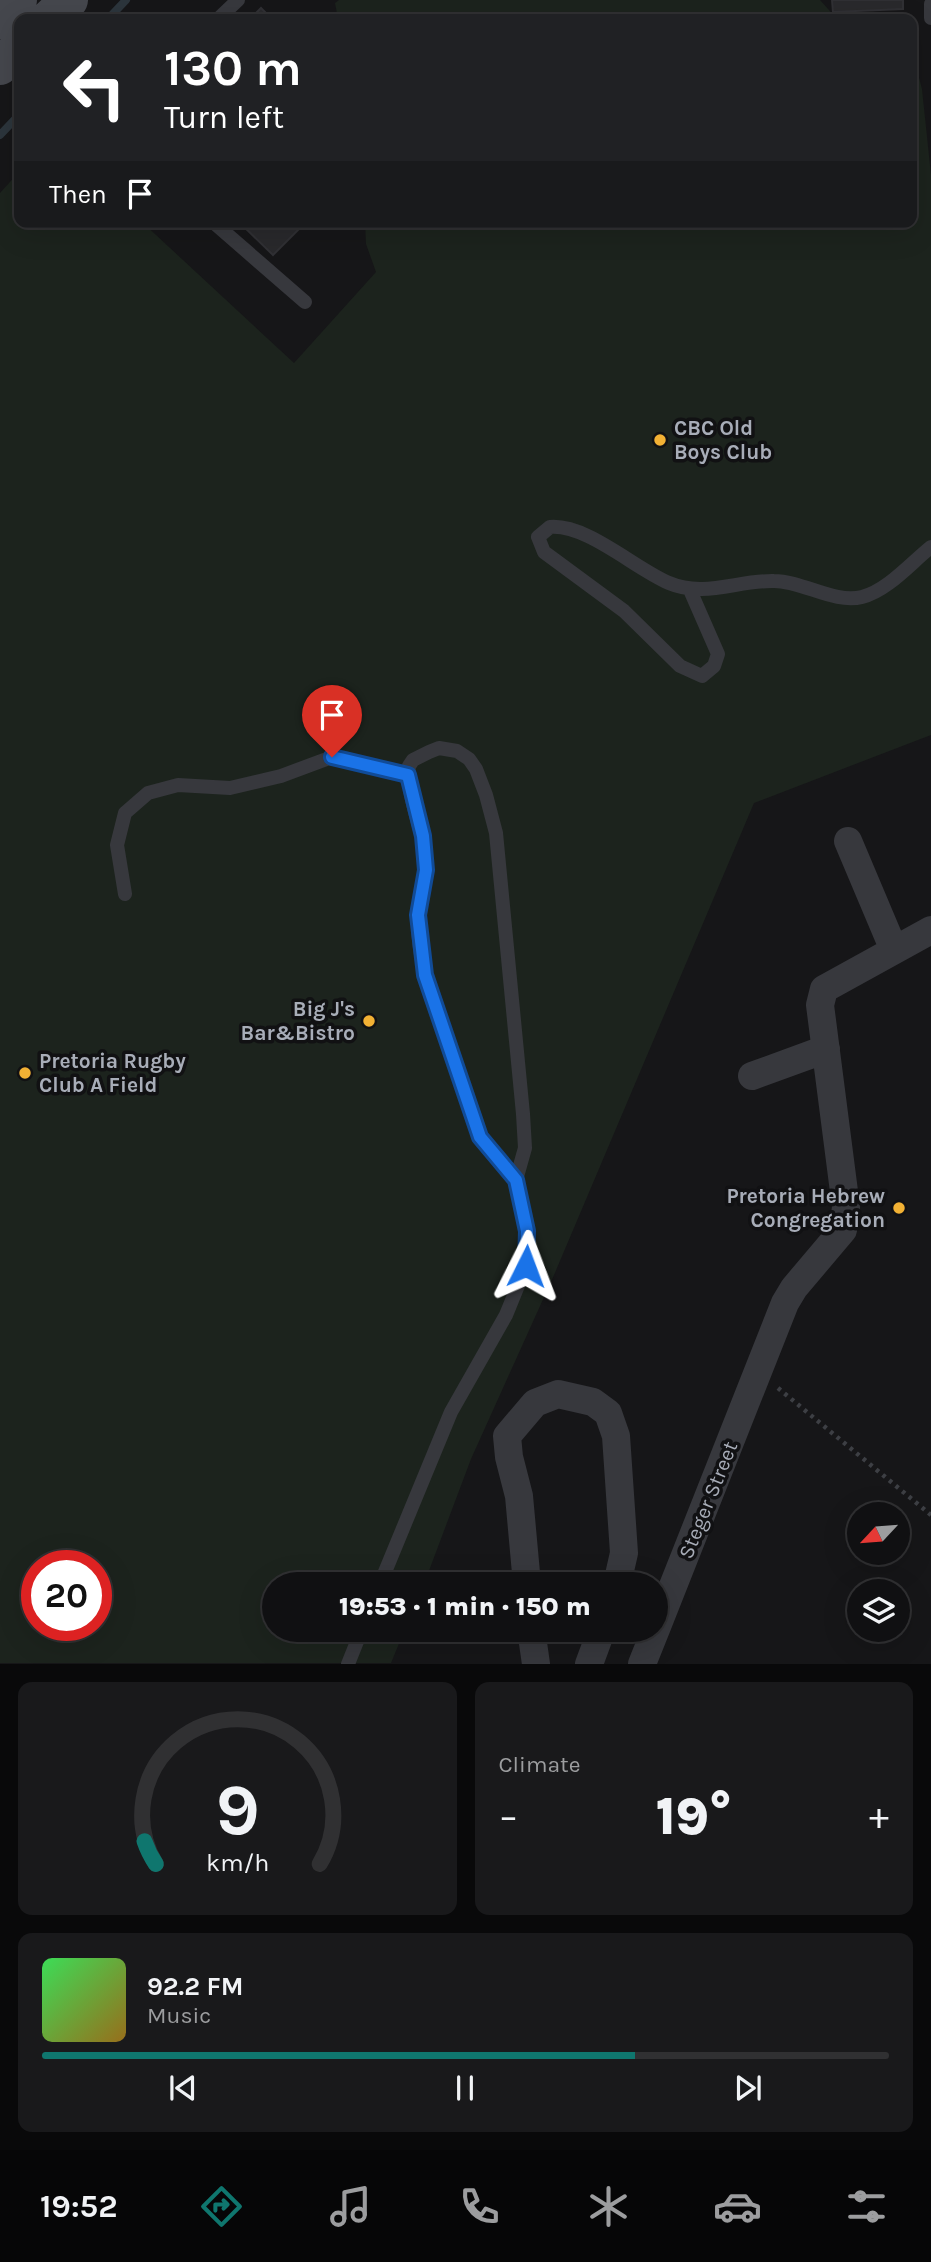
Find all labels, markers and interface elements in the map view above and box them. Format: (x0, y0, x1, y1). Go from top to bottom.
text: 130 m (164, 40, 302, 97)
icon: left (49, 42, 140, 133)
text: Turn left (164, 99, 284, 136)
icon: arrive (121, 175, 159, 213)
text: Then (49, 179, 107, 210)
place label: CBC Old Boys Club (674, 416, 772, 464)
marker: CBC Old Boys Club (652, 432, 668, 448)
pin (302, 685, 362, 757)
icon: arrive (313, 696, 351, 734)
place label: Big J's Bar&Bistro (241, 997, 355, 1045)
marker: Big J's Bar&Bistro (361, 1013, 377, 1029)
place label: Pretoria Rugby Club A Field (39, 1049, 186, 1097)
marker: Pretoria Rugby Club A Field (17, 1065, 33, 1081)
place label: Pretoria Hebrew Congregation (726, 1184, 885, 1232)
marker: Pretoria Hebrew Congregation (891, 1200, 907, 1216)
position arrow (489, 1229, 563, 1303)
street label: Steger Street (674, 1438, 742, 1562)
north arrow (847, 1502, 910, 1564)
map controls (847, 1502, 910, 1642)
speed limit sign: 20 (21, 1550, 112, 1641)
button: layers (847, 1579, 910, 1642)
text: 19:53 · 1 min · 150 m (339, 1591, 591, 1622)
text: Climate (499, 1751, 581, 1778)
text: 9 (215, 1768, 259, 1853)
text: 19° (656, 1786, 732, 1847)
text: − (499, 1794, 518, 1839)
text: + (869, 1794, 889, 1839)
text: km/h (206, 1848, 269, 1877)
text: 92.2 FM (147, 1971, 243, 2002)
text: Music (147, 2002, 211, 2029)
icon: previous (164, 2069, 202, 2107)
icon: pause (446, 2069, 484, 2107)
icon: next (729, 2069, 767, 2107)
icon: directions (197, 2182, 246, 2231)
icon: music (326, 2182, 375, 2231)
icon: phone (455, 2182, 504, 2231)
icon: climate (584, 2182, 633, 2231)
icon: car (713, 2182, 762, 2231)
icon: filters (842, 2182, 891, 2231)
text: 19:52 (40, 2188, 118, 2225)

